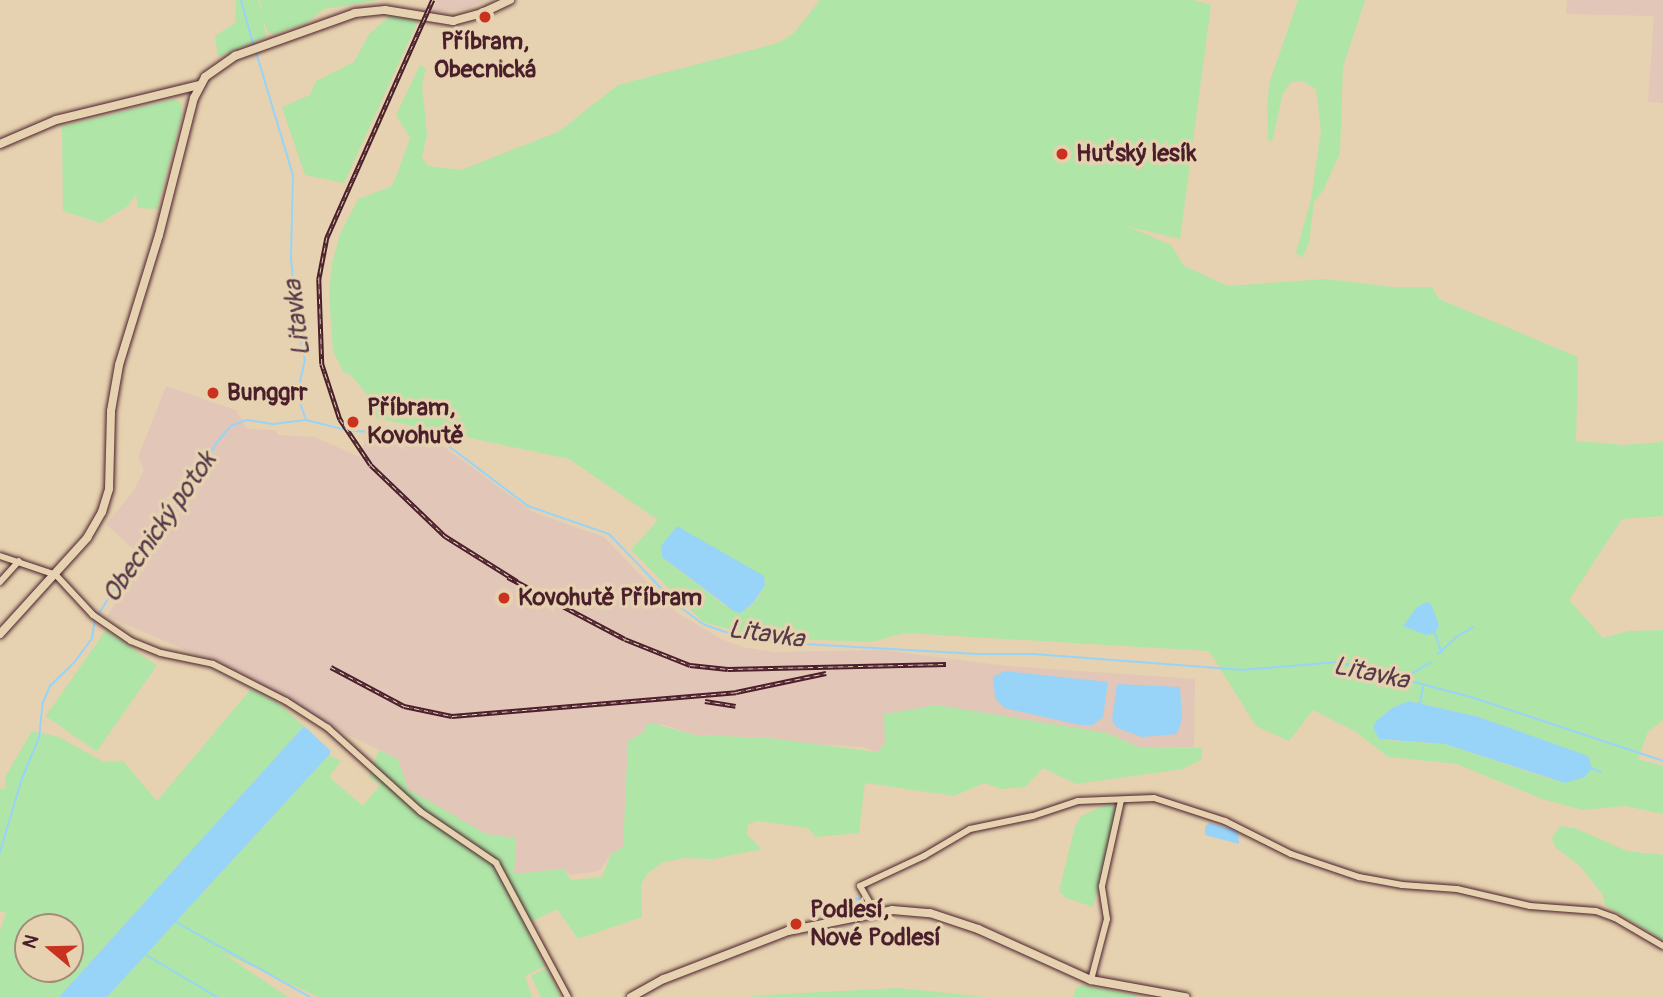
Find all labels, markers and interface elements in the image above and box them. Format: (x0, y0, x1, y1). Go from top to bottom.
marker: Příbram, Obecnická (477, 9, 493, 25)
place label: Příbram, Obecnická (434, 28, 536, 84)
place label: Huťský lesík (1076, 140, 1196, 168)
marker: Huťský lesík (1054, 146, 1070, 162)
water label: Litavka (278, 278, 318, 358)
place label: Bunggrr (227, 379, 308, 407)
marker: Bunggrr (205, 385, 221, 401)
place label: Příbram, Kovohutě (367, 394, 464, 450)
marker: Příbram, Kovohutě (345, 414, 361, 430)
water label: Obecnický potok (96, 447, 224, 609)
place label: Kovohutě Příbram (518, 584, 702, 612)
marker: Kovohutě Příbram (496, 590, 512, 606)
water label: Litavka (726, 614, 806, 656)
water label: Litavka (1330, 651, 1412, 697)
place label: Podlesí, Nové Podlesí (810, 896, 941, 952)
north arrow (14, 913, 84, 983)
marker: Podlesí, Nové Podlesí (788, 916, 804, 932)
text: N (18, 932, 44, 952)

